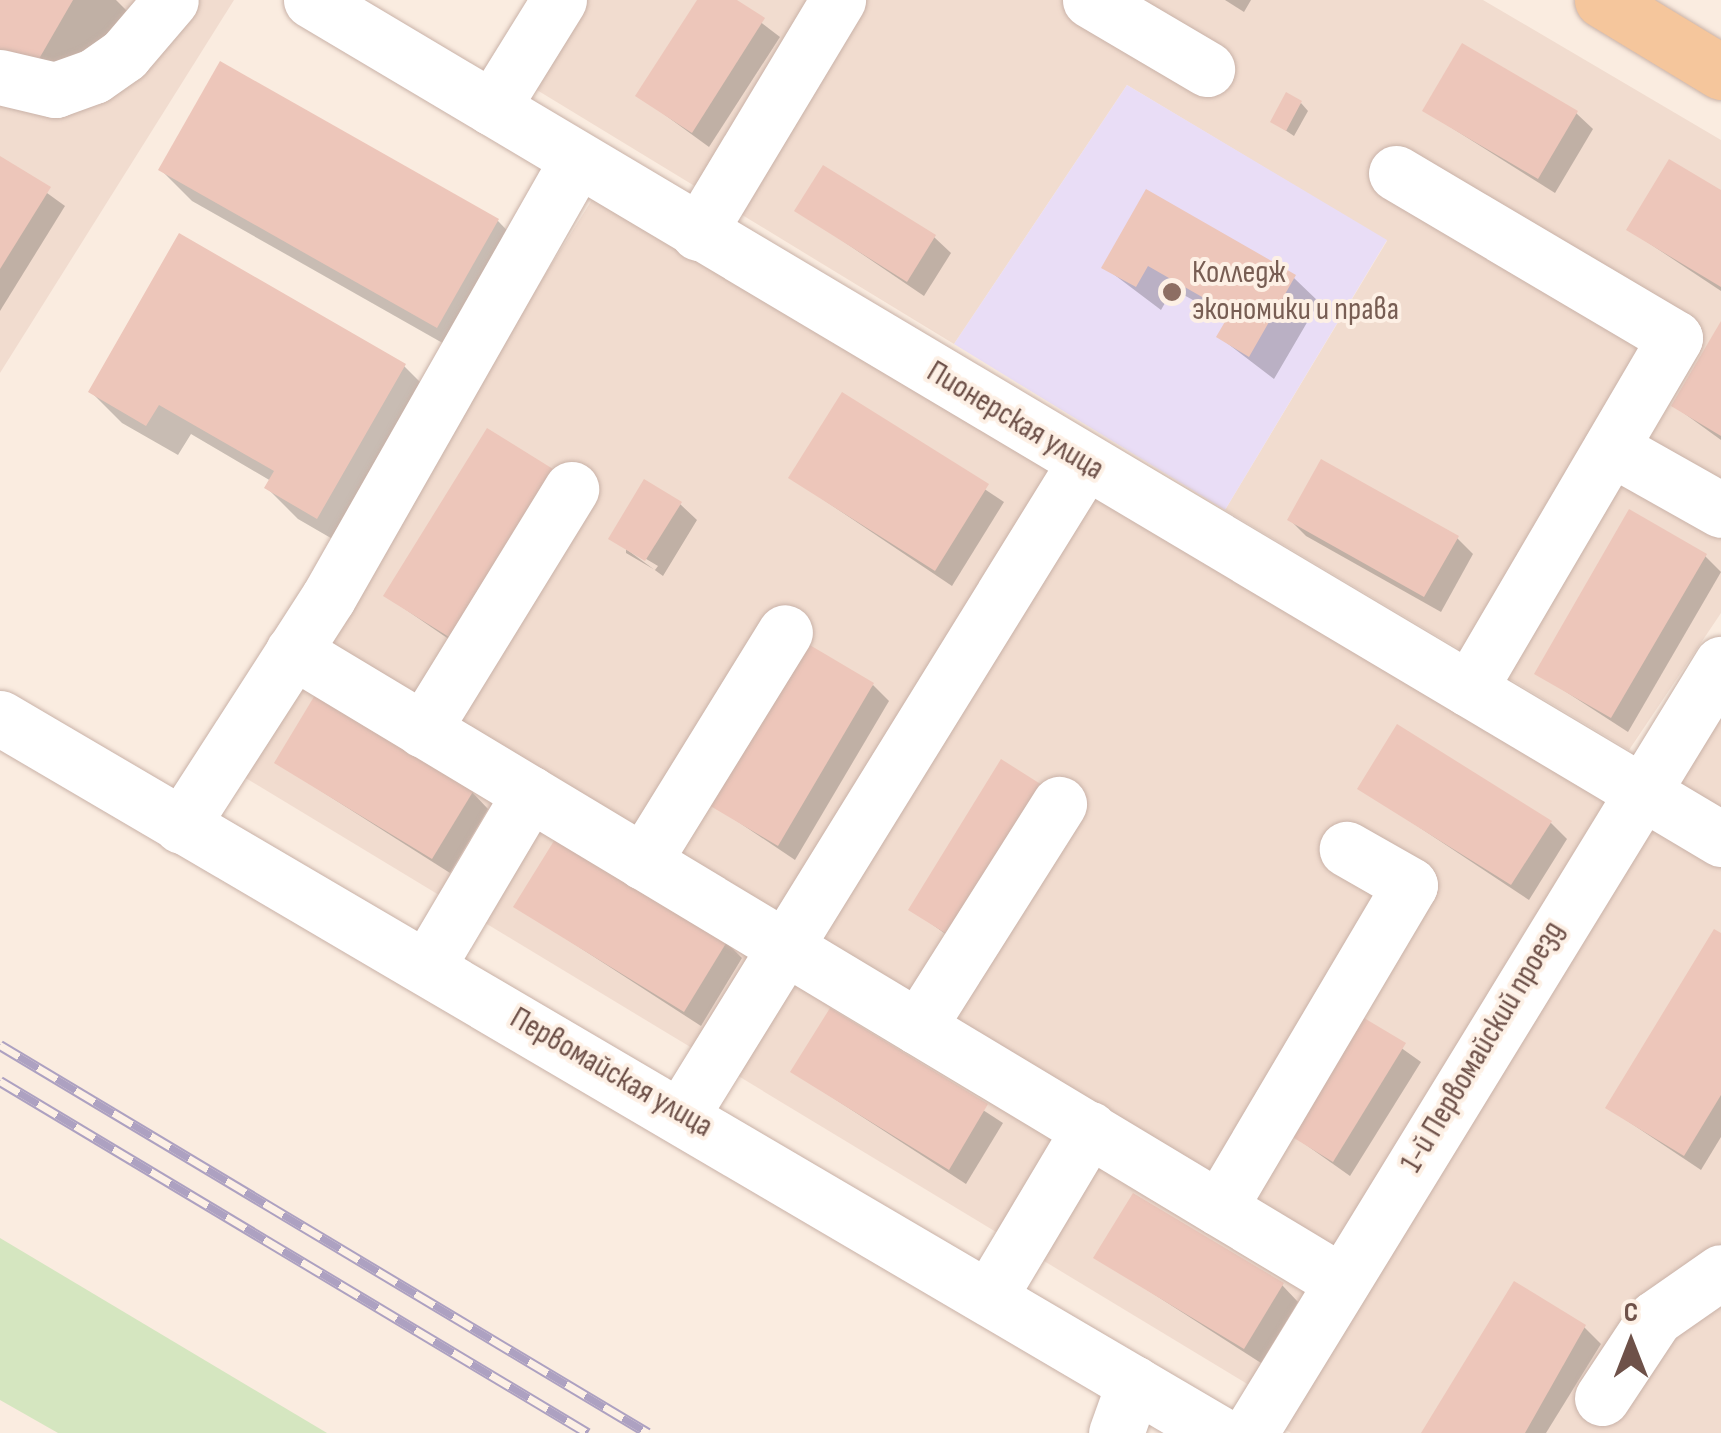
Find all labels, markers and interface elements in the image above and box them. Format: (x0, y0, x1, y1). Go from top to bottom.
place label: Колледж экономики и права (1192, 255, 1399, 330)
marker: Колледж экономики и права (1161, 281, 1183, 303)
street label: Пионерская улица (920, 353, 1110, 489)
street label: 1-й Первомайский проезд (1393, 914, 1573, 1180)
street label: Первомайская улица (503, 1000, 719, 1146)
north arrow (1581, 1293, 1681, 1393)
text: С (1624, 1296, 1638, 1329)

